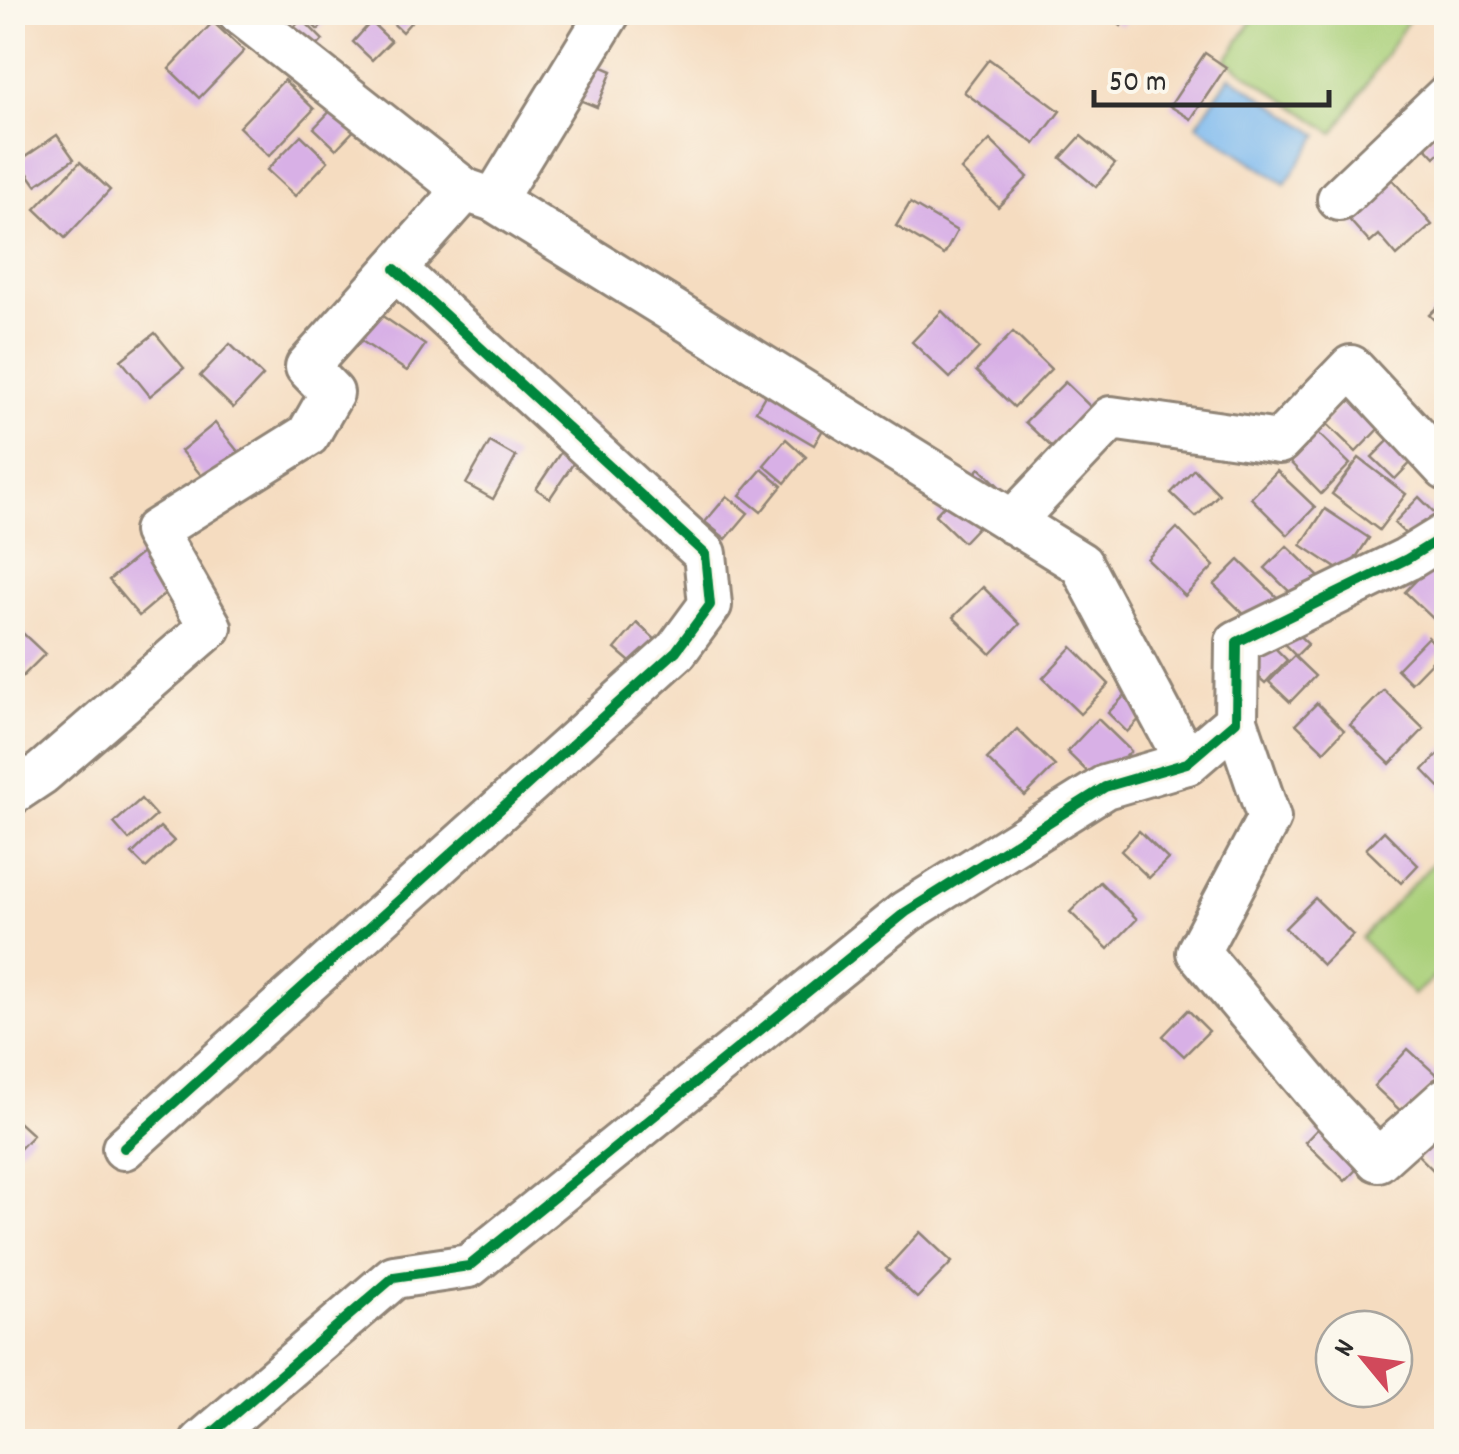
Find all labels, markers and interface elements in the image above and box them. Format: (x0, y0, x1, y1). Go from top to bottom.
scale bar (1094, 45, 1329, 107)
text: 50 m (1109, 63, 1167, 106)
north arrow (1314, 1309, 1414, 1409)
text: N (1326, 1334, 1367, 1365)

